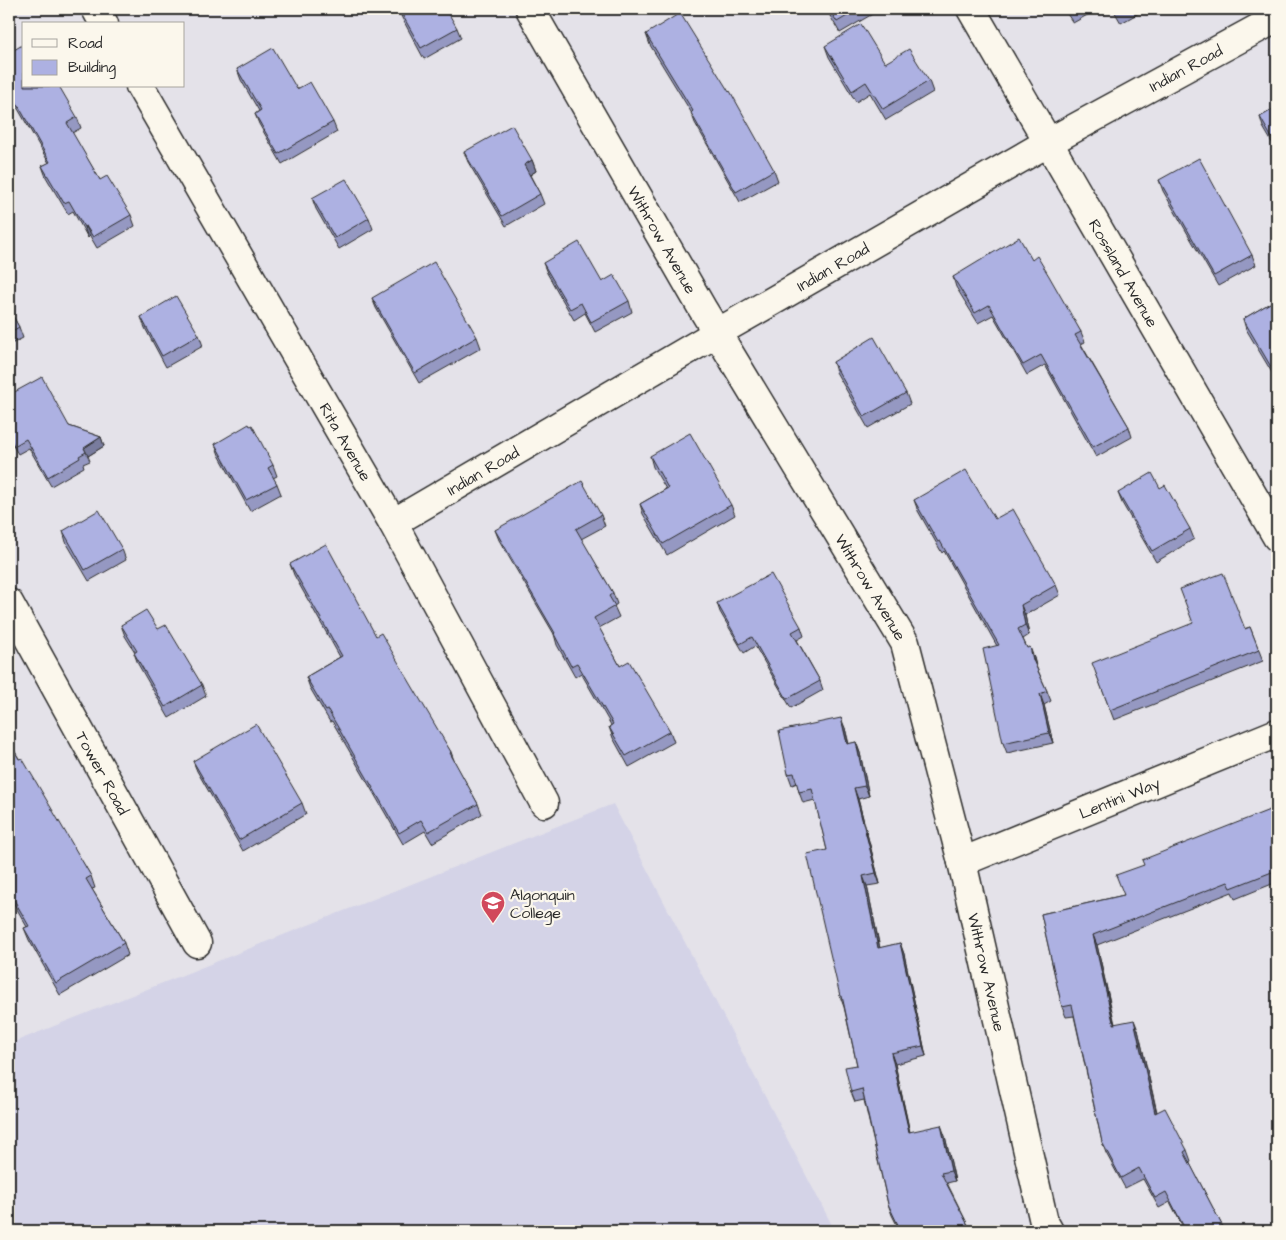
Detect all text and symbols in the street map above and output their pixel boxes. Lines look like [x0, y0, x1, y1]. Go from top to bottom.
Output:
legend [22, 22, 185, 88]
text: Road [68, 33, 103, 54]
street label: Indian Road [1145, 40, 1227, 97]
text: Building [68, 57, 116, 79]
street label: Withrow Avenue [622, 182, 702, 298]
street label: Rossland Avenue [1083, 215, 1163, 332]
street label: Indian Road [793, 238, 873, 297]
street label: Rita Avenue [314, 399, 377, 486]
street label: Indian Road [443, 441, 523, 501]
street label: Withrow Avenue [829, 530, 911, 645]
street label: Tower Road [70, 727, 134, 819]
street label: Lentini Way [1076, 772, 1164, 825]
place label: Algonquin College [510, 884, 575, 925]
school or university icon: Algonquin College [480, 890, 506, 924]
street label: Withrow Avenue [962, 911, 1010, 1034]

